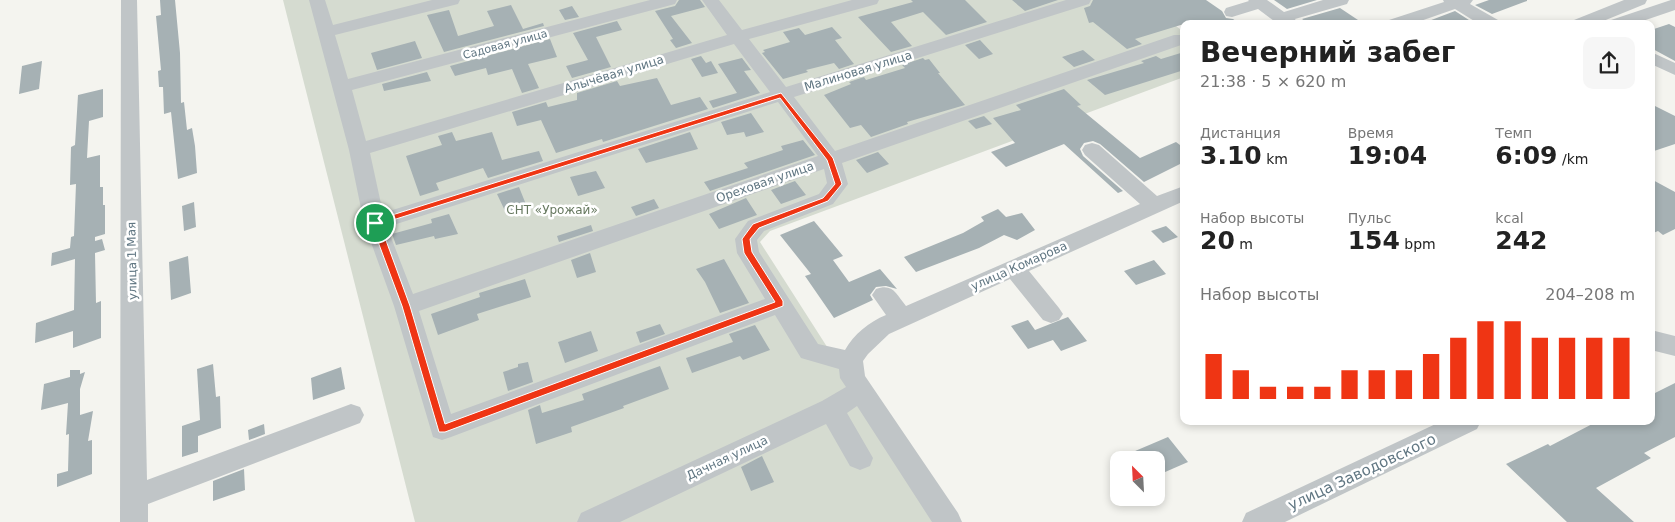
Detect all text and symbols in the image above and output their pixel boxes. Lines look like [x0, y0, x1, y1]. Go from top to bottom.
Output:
street label: Садовая улица [461, 27, 549, 62]
text: Вечерний забег [1200, 36, 1455, 69]
button: share [1583, 37, 1635, 89]
street label: Малиновая улица [802, 48, 914, 94]
street label: Алычёвая улица [563, 52, 665, 96]
text: 21:38 · 5 × 620 m [1200, 72, 1346, 91]
text: Дистанция [1200, 125, 1281, 141]
text: Время [1348, 125, 1394, 141]
text: Темп [1495, 125, 1532, 141]
text: 3.10 [1200, 141, 1262, 170]
text: 19:04 [1348, 141, 1427, 170]
text: 6:09 [1495, 141, 1558, 170]
text: km [1262, 151, 1288, 167]
text: /km [1558, 151, 1588, 167]
street label: Ореховая улица [714, 159, 816, 205]
pin [354, 202, 396, 244]
park label: СНТ «Урожай» [506, 203, 598, 217]
icon: arrive [361, 209, 389, 237]
text: Набор высоты [1200, 210, 1304, 226]
text: Пульс [1348, 210, 1391, 226]
text: kcal [1495, 210, 1524, 226]
street label: улица 1 Мая [124, 222, 140, 300]
text: 20 [1200, 226, 1235, 255]
text: 154 [1348, 226, 1400, 255]
text: 242 [1495, 226, 1548, 255]
text: m [1235, 236, 1253, 252]
text: bpm [1400, 236, 1436, 252]
street label: улица Комарова [969, 239, 1069, 293]
text: Набор высоты [1200, 285, 1319, 304]
text: 204–208 m [1545, 285, 1635, 304]
street label: улица Заводовского [1285, 430, 1439, 514]
street label: Дачная улица [684, 433, 770, 483]
north arrow [1110, 451, 1165, 506]
map controls [1110, 451, 1165, 506]

